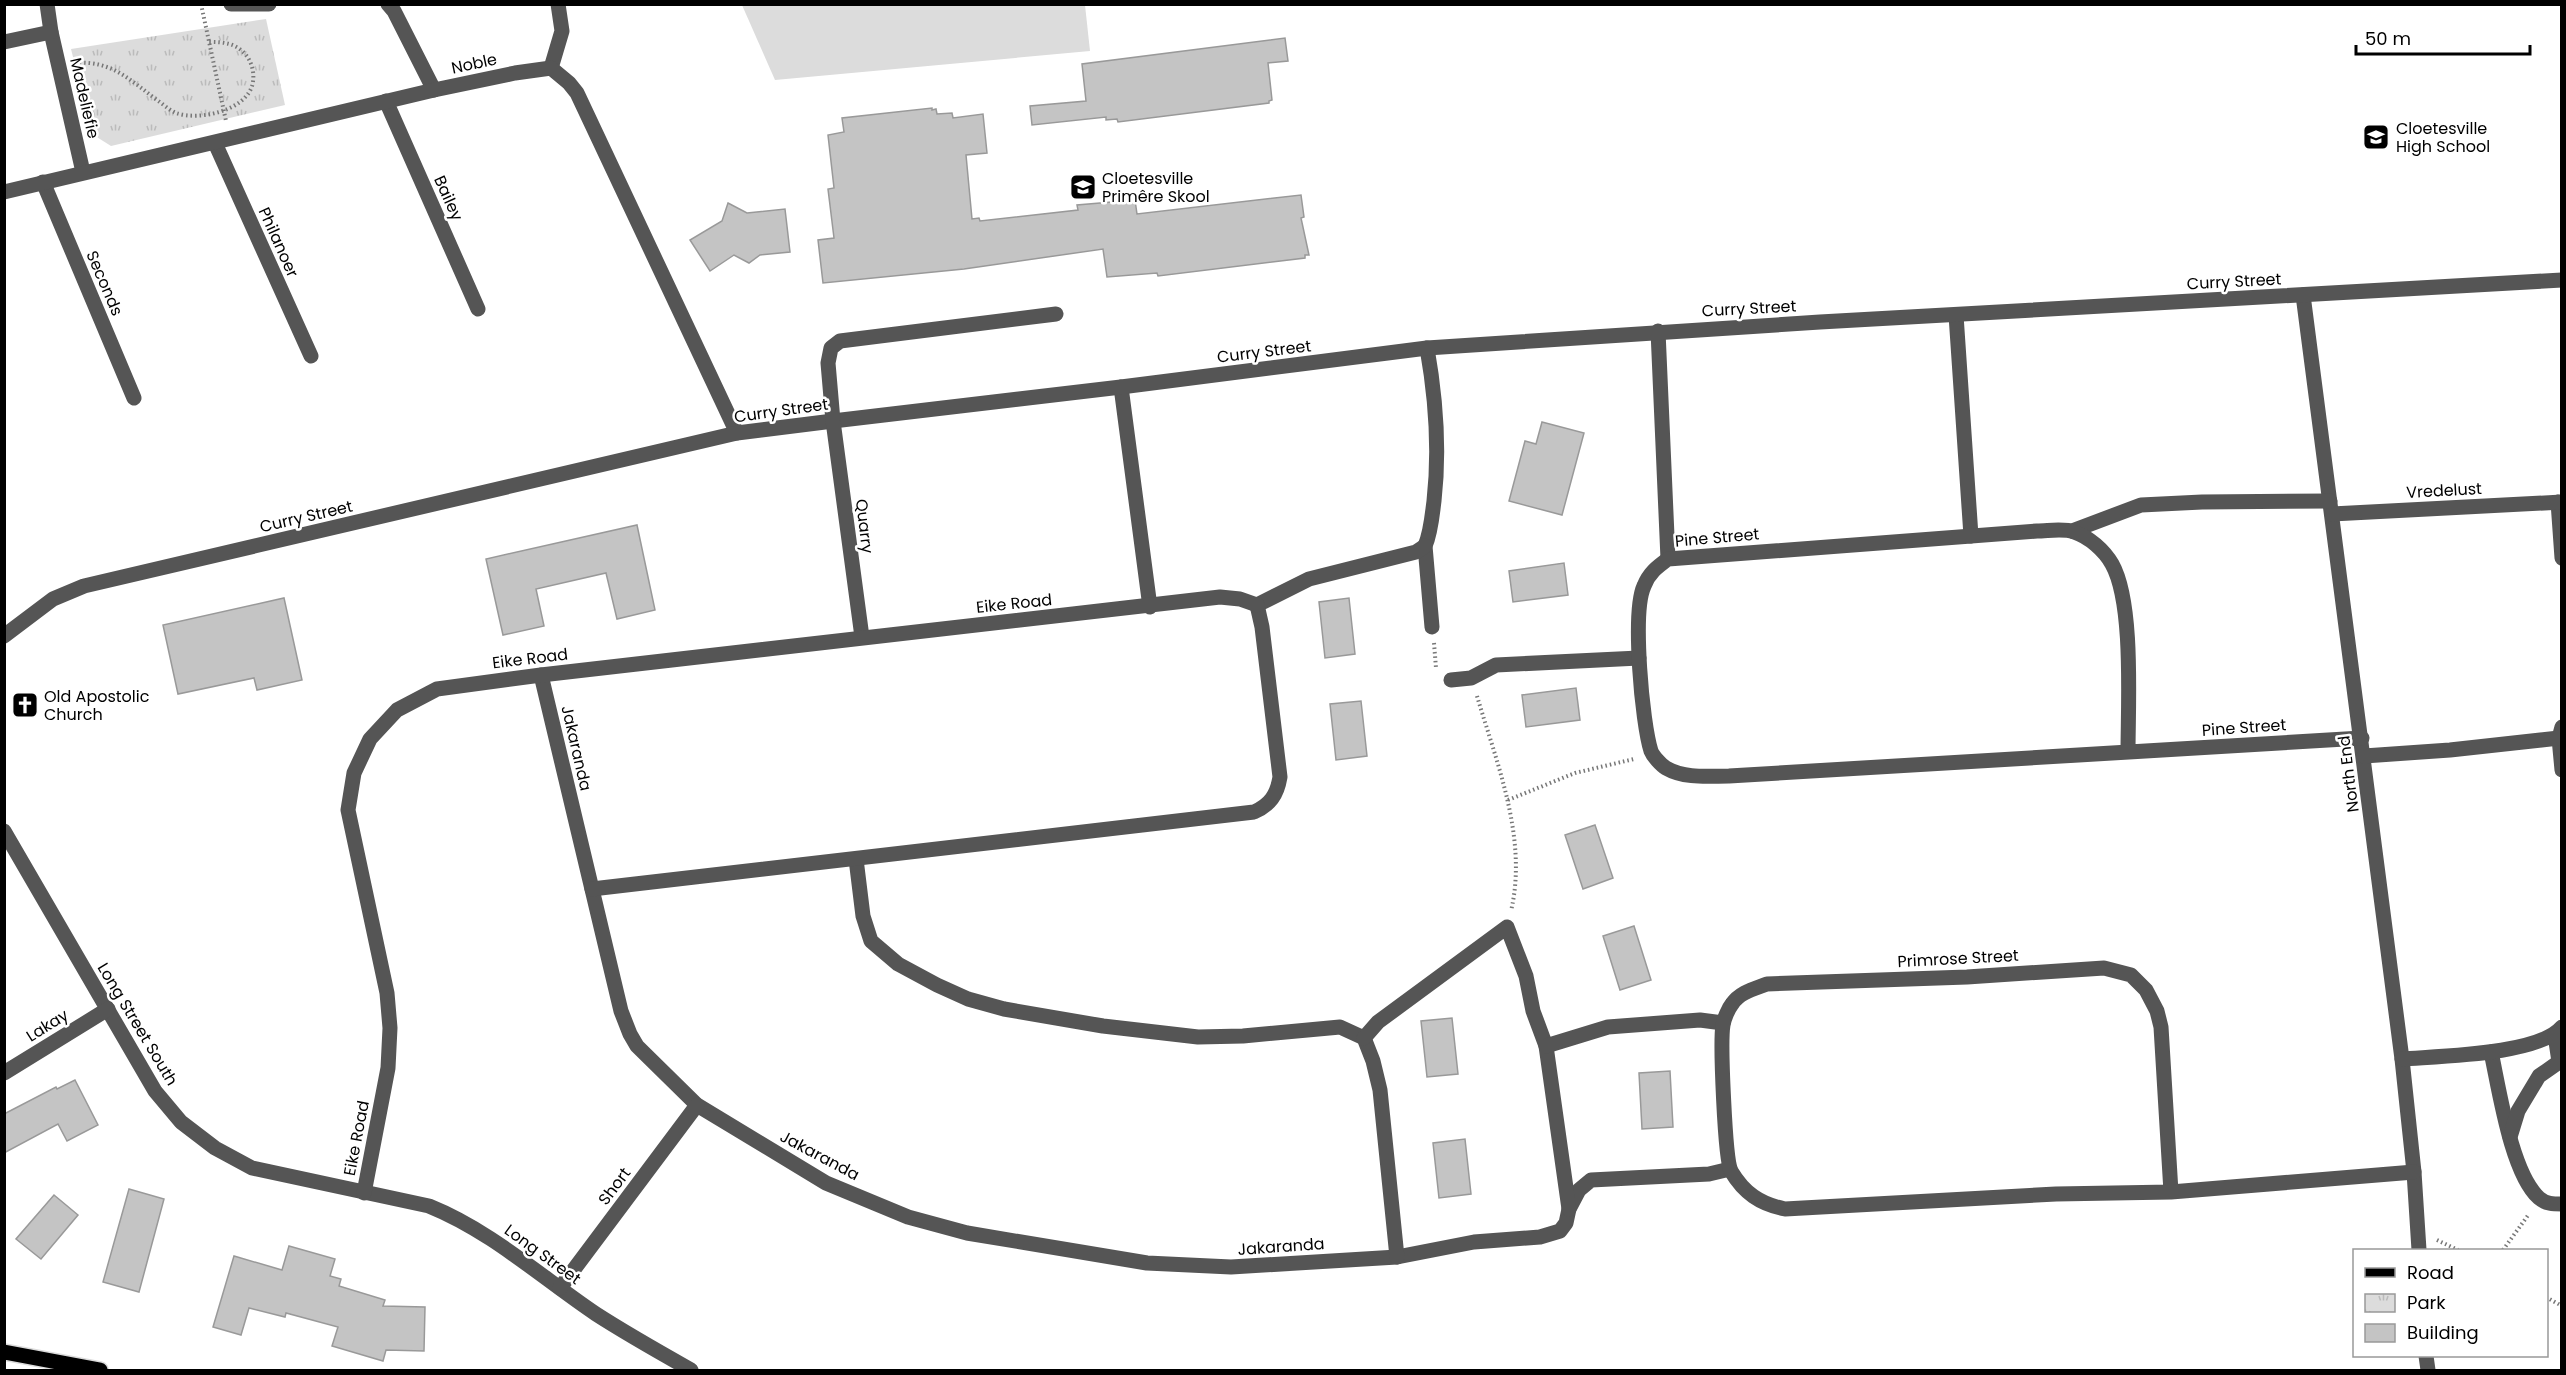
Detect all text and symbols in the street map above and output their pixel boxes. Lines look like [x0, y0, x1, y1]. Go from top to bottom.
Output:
scale bar [2356, 18, 2530, 56]
text: 50 m [2365, 26, 2411, 51]
street label: Noble [449, 47, 499, 80]
street label: Madeliefie [64, 55, 105, 141]
place label: Cloetesville High School [2396, 117, 2490, 158]
school or university icon: Cloetesville High School [2361, 122, 2391, 152]
place label: Cloetesville Primêre Skool [1102, 167, 1210, 208]
street label: Bailey [428, 172, 469, 225]
school or university icon: Cloetesville Primêre Skool [1068, 172, 1098, 202]
street label: Philanoer [253, 203, 304, 281]
street label: Seconds [81, 247, 129, 319]
street label: Curry Street [2186, 268, 2282, 295]
street label: Curry Street [1701, 295, 1797, 322]
street label: Curry Street [1216, 334, 1313, 369]
street label: Curry Street [733, 392, 830, 428]
street label: Vredelust [2406, 477, 2483, 504]
street label: Curry Street [257, 495, 355, 538]
street label: Quarry [850, 498, 879, 555]
street label: Pine Street [1674, 522, 1760, 553]
street label: Eike Road [975, 588, 1053, 619]
street label: Eike Road [491, 642, 569, 675]
place label: Old Apostolic Church [44, 685, 150, 726]
church icon: Old Apostolic Church [10, 690, 40, 720]
street label: Jakaranda [556, 703, 598, 793]
street label: Pine Street [2201, 713, 2287, 742]
street label: North End [2332, 734, 2365, 814]
street label: Primrose Street [1897, 944, 2019, 973]
street label: Long Street South [92, 959, 183, 1090]
street label: Lakay [22, 1004, 73, 1047]
street label: Eike Road [338, 1099, 375, 1178]
street label: Jakaranda [776, 1125, 864, 1186]
street label: Short [593, 1163, 636, 1210]
street label: Long Street [500, 1219, 586, 1290]
street label: Jakaranda [1237, 1232, 1325, 1261]
legend [2353, 1249, 2548, 1357]
text: Road [2407, 1260, 2454, 1285]
text: Park [2407, 1290, 2446, 1315]
text: Building [2407, 1320, 2479, 1345]

